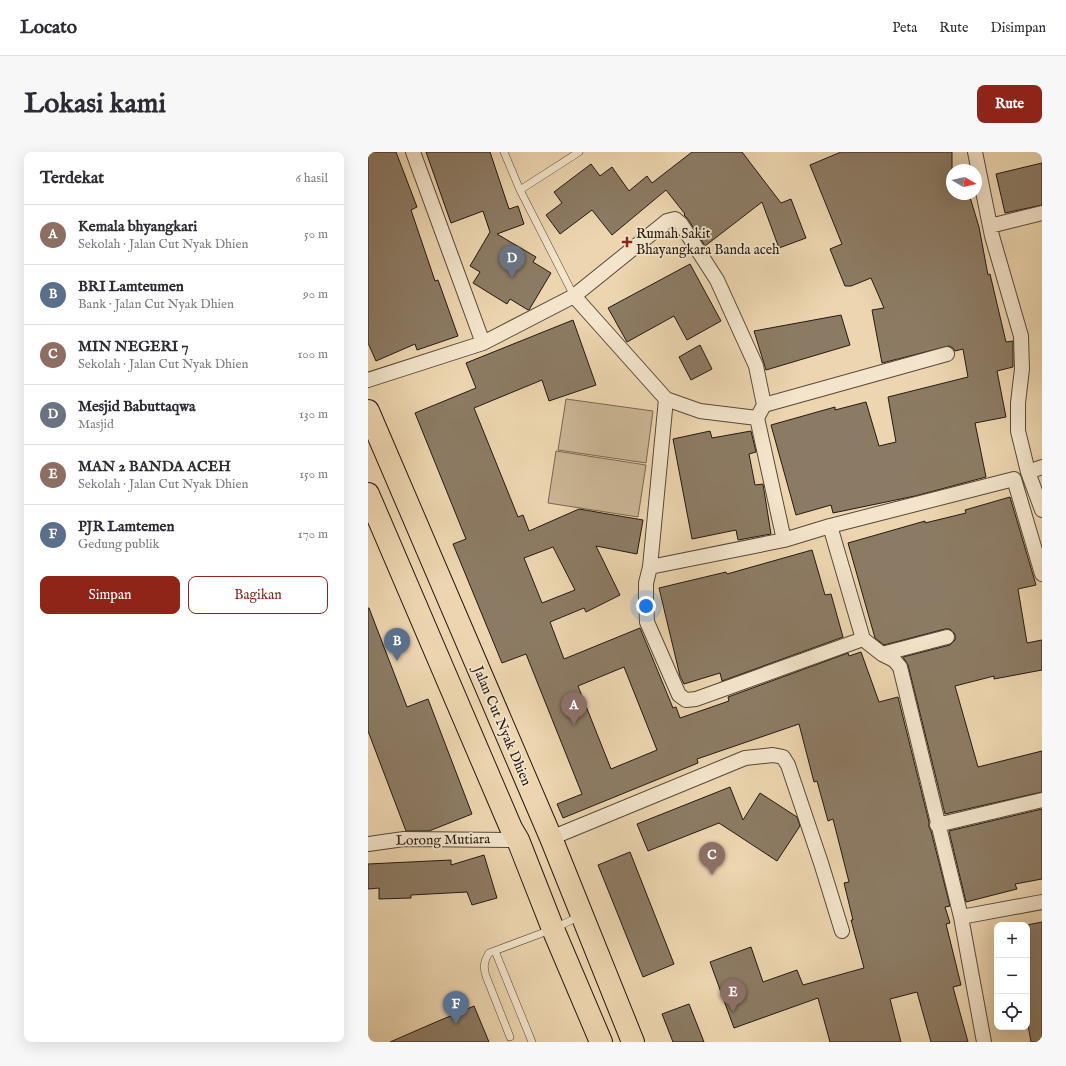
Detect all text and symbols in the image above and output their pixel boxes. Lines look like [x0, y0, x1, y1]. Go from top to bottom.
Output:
text: Locato [20, 16, 77, 40]
text: Peta [892, 19, 917, 37]
text: Rute [939, 19, 968, 37]
text: Disimpan [990, 19, 1046, 37]
button: Rute [977, 85, 1042, 123]
text: Lokasi kami [24, 87, 166, 122]
north arrow [946, 164, 982, 200]
text: Terdekat [40, 168, 104, 189]
text: 6 hasil [296, 170, 328, 187]
text: Kemala bhyangkari [78, 217, 197, 236]
place label: Rumah Sakit Bhayangkara Banda aceh [636, 225, 780, 259]
text: A [49, 226, 57, 243]
text: 50 m [304, 226, 328, 243]
text: Sekolah · Jalan Cut Nyak Dhien [78, 236, 248, 253]
marker: Rumah Sakit Bhayangkara Banda aceh [621, 236, 633, 248]
pin: D [499, 245, 525, 278]
text: BRI Lamteumen [78, 277, 184, 296]
text: B [49, 286, 57, 303]
text: 90 m [303, 286, 328, 303]
text: Bank · Jalan Cut Nyak Dhien [78, 296, 234, 313]
text: MIN NEGERI 7 [78, 337, 189, 356]
text: C [48, 346, 58, 363]
text: 100 m [298, 346, 328, 363]
text: Sekolah · Jalan Cut Nyak Dhien [78, 356, 248, 373]
text: Mesjid Babuttaqwa [78, 397, 196, 416]
text: D [48, 406, 58, 423]
text: 130 m [299, 406, 328, 423]
text: Masjid [78, 416, 114, 433]
text: MAN 2 BANDA ACEH [78, 457, 231, 476]
text: E [48, 466, 58, 483]
text: 150 m [299, 466, 328, 483]
text: Sekolah · Jalan Cut Nyak Dhien [78, 476, 248, 493]
text: PJR Lamtemen [78, 517, 174, 536]
text: F [49, 526, 57, 543]
text: 170 m [298, 526, 328, 543]
text: Gedung publik [78, 536, 159, 553]
button: Simpan [40, 576, 180, 614]
button: Bagikan [188, 576, 328, 614]
your location [636, 596, 656, 616]
pin: B [384, 628, 410, 661]
street label: Jalan Cut Nyak Dhien [468, 662, 536, 789]
pin: A [561, 692, 587, 725]
street label: Lorong Mutiara [396, 830, 491, 850]
pin: C [699, 842, 725, 875]
map controls [994, 922, 1030, 1030]
button: + [994, 922, 1030, 958]
button: − [994, 958, 1030, 994]
pin: E [720, 979, 746, 1012]
pin: F [443, 991, 469, 1024]
button: locate [994, 994, 1030, 1030]

